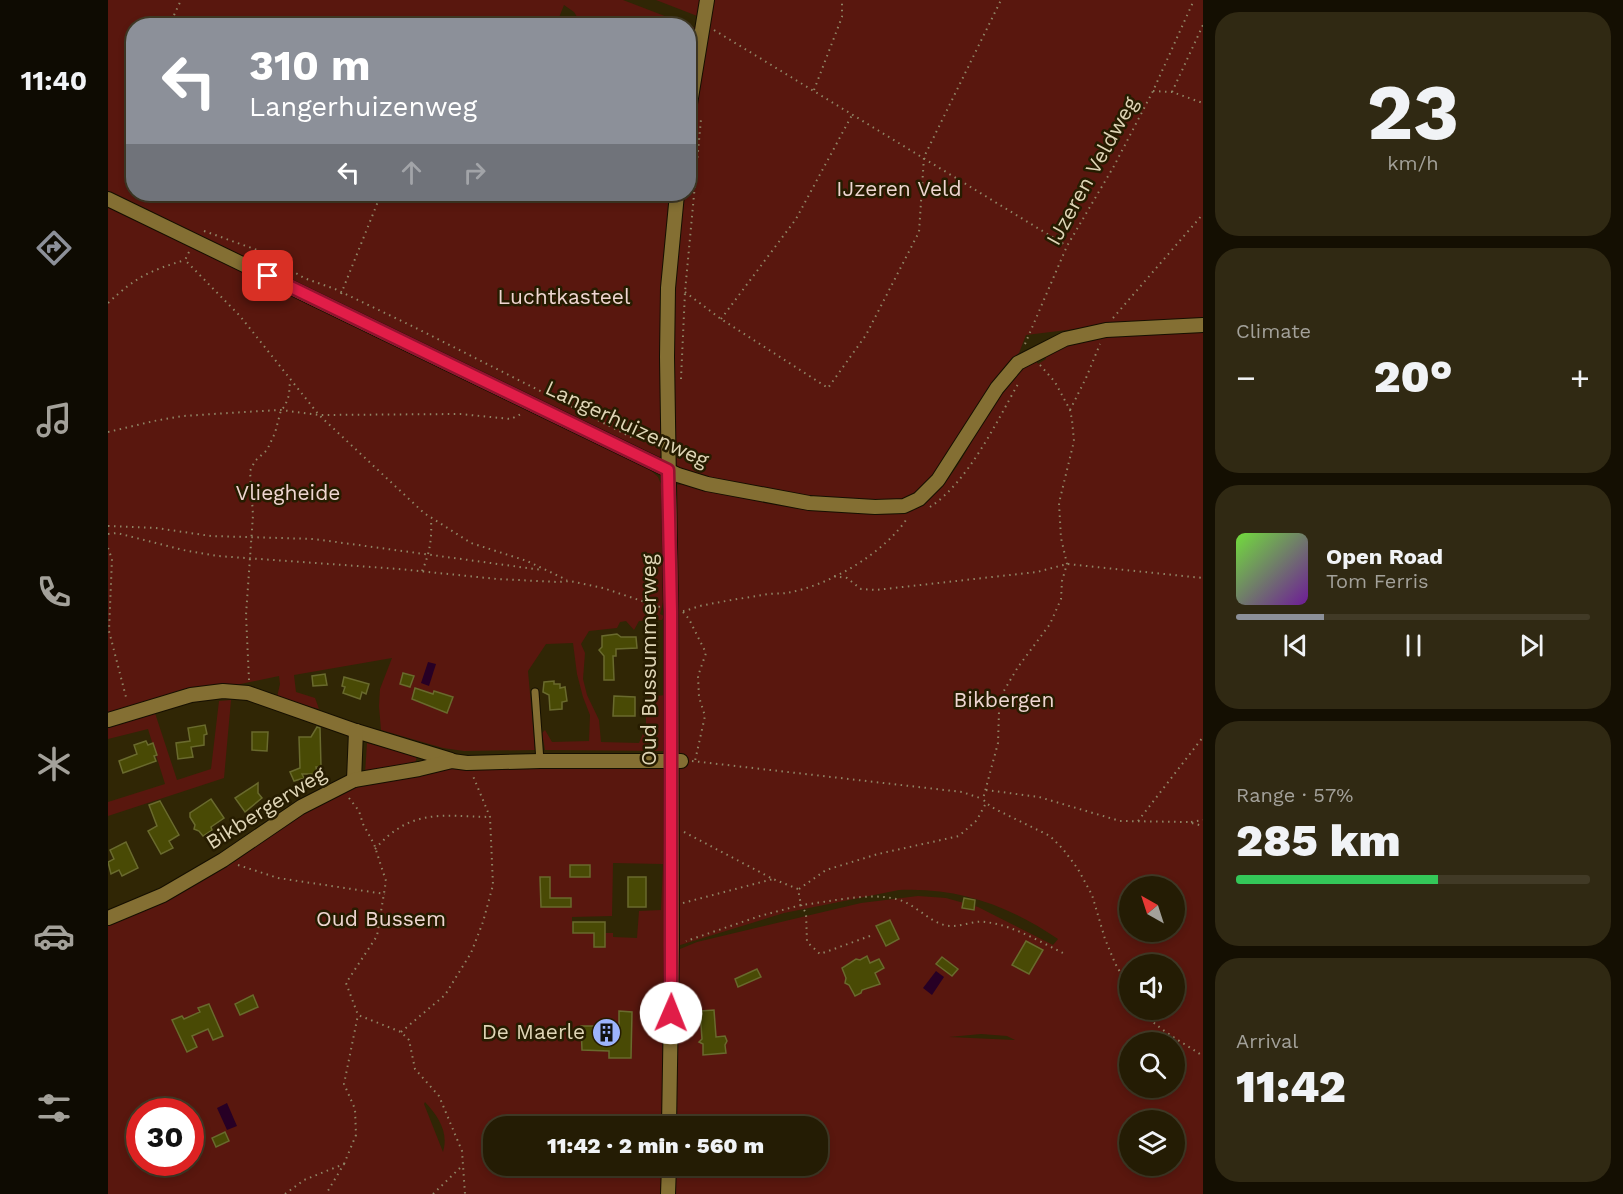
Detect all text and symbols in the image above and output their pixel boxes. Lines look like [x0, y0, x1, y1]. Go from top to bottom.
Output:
text: 310 m [249, 41, 371, 90]
icon: left [150, 42, 228, 120]
text: 11:40 [21, 65, 87, 97]
text: 23 [1367, 66, 1459, 158]
text: Langerhuizenweg [249, 91, 477, 123]
street label: IJzeren Veldweg [1040, 91, 1143, 249]
text: km/h [1387, 151, 1439, 175]
icon: left [332, 156, 365, 189]
icon: ahead [395, 156, 428, 189]
icon: right [458, 156, 491, 189]
park label: IJzeren Veld [836, 176, 962, 201]
icon: directions [33, 227, 75, 269]
pin [242, 250, 293, 301]
icon: arrive [251, 259, 284, 292]
park label: Luchtkasteel [498, 284, 631, 309]
text: Climate [1236, 319, 1311, 343]
text: 20° [1373, 350, 1453, 403]
text: − [1236, 358, 1256, 397]
text: + [1570, 358, 1590, 397]
street label: Langerhuizenweg [542, 375, 714, 473]
icon: music [33, 399, 75, 441]
park label: Vliegheide [236, 480, 340, 505]
text: Open Road [1326, 544, 1443, 569]
street label: Oud Bussummerweg [636, 553, 661, 766]
text: Tom Ferris [1326, 569, 1429, 593]
icon: phone [33, 571, 75, 613]
icon: previous [1279, 629, 1312, 662]
icon: pause [1397, 629, 1430, 662]
icon: next [1515, 629, 1548, 662]
park label: Bikbergen [954, 687, 1054, 712]
icon: climate [33, 743, 75, 785]
street label: Bikbergerweg [201, 760, 331, 854]
text: Range · 57% [1236, 783, 1353, 807]
text: 285 km [1236, 814, 1401, 867]
north arrow [1119, 876, 1185, 942]
map controls [1119, 876, 1185, 1176]
park label: Oud Bussem [316, 906, 446, 931]
icon: car [33, 915, 75, 957]
button: sound [1119, 954, 1185, 1020]
position arrow [639, 981, 703, 1045]
building icon: De Maerle [590, 1016, 622, 1048]
place label: De Maerle [482, 1019, 585, 1044]
text: Arrival [1236, 1029, 1298, 1053]
button: search [1119, 1032, 1185, 1098]
text: 11:42 [1236, 1060, 1346, 1113]
icon: filters [33, 1087, 75, 1129]
speed limit sign: 30 [126, 1098, 204, 1176]
button: layers [1119, 1110, 1185, 1176]
text: 11:42 · 2 min · 560 m [547, 1133, 764, 1158]

